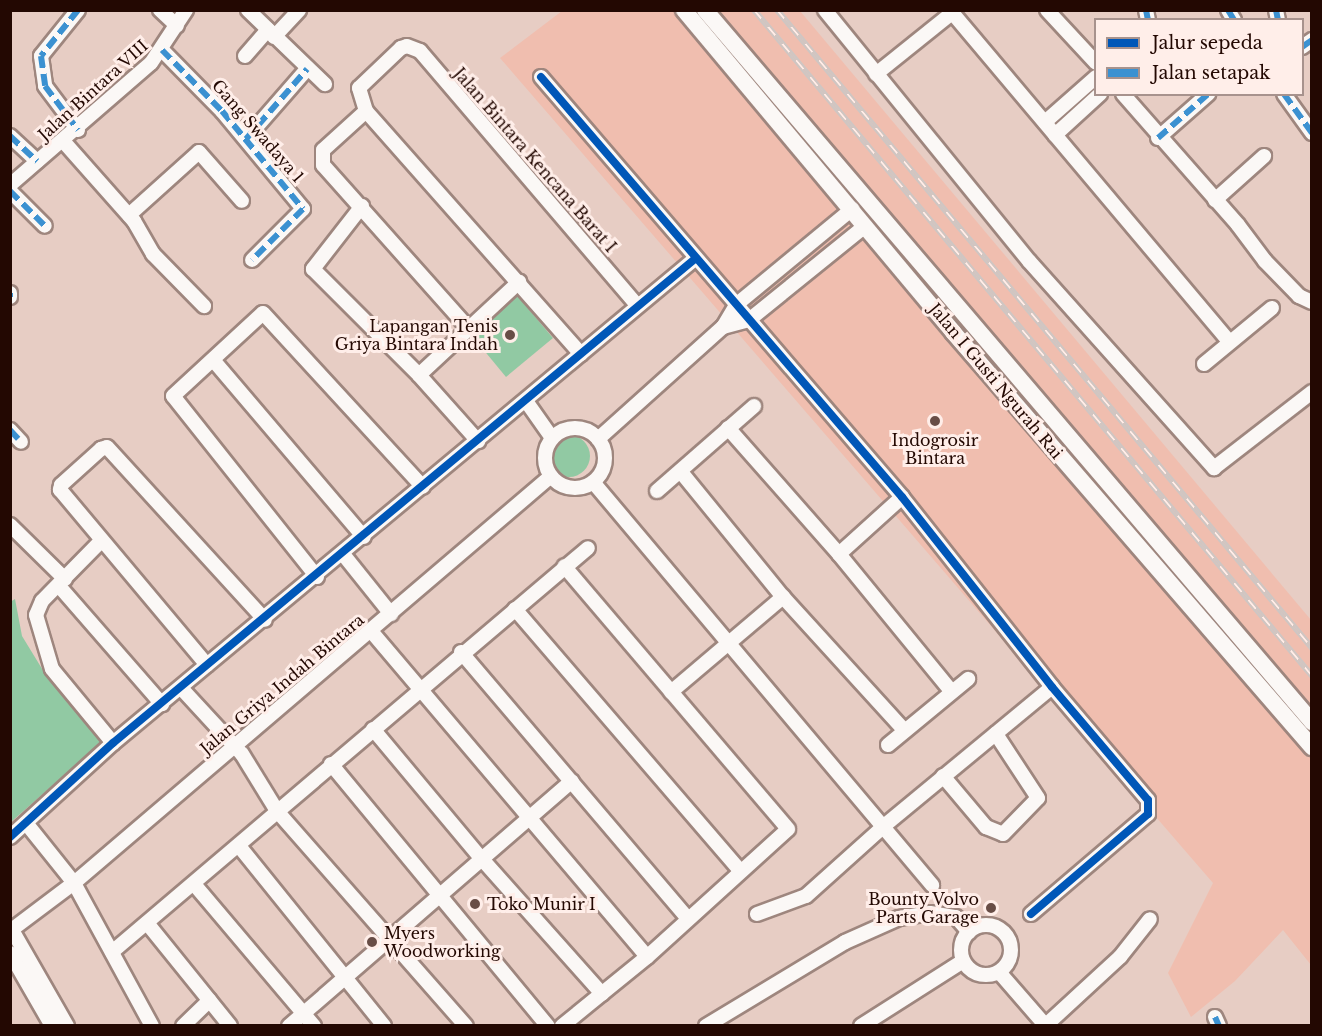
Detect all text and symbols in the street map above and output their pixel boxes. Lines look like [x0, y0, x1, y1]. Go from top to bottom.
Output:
legend [1094, 18, 1304, 96]
text: Jalur sepeda [1152, 32, 1263, 54]
street label: Jalan Bintara VIII [34, 36, 152, 144]
text: Jalan setapak [1152, 62, 1270, 84]
street label: Jalan Bintara Kencana Barat I [450, 64, 620, 256]
street label: Gang Swadaya 1 [208, 76, 308, 186]
street label: Jalan I Gusti Ngurah Rai [925, 299, 1067, 463]
place label: Lapangan Tenis Griya Bintara Indah [334, 316, 498, 354]
marker: Lapangan Tenis Griya Bintara Indah [503, 328, 517, 342]
marker: Indogrosir Bintara [928, 414, 942, 428]
place label: Indogrosir Bintara [892, 430, 978, 468]
street label: Jalan Griya Indah Bintara [196, 610, 368, 758]
place label: Bounty Volvo Parts Garage [867, 889, 979, 927]
place label: Toko Munir I [487, 894, 596, 914]
marker: Toko Munir I [468, 897, 482, 911]
marker: Bounty Volvo Parts Garage [984, 901, 998, 915]
place label: Myers Woodworking [384, 923, 501, 961]
marker: Myers Woodworking [365, 935, 379, 949]

